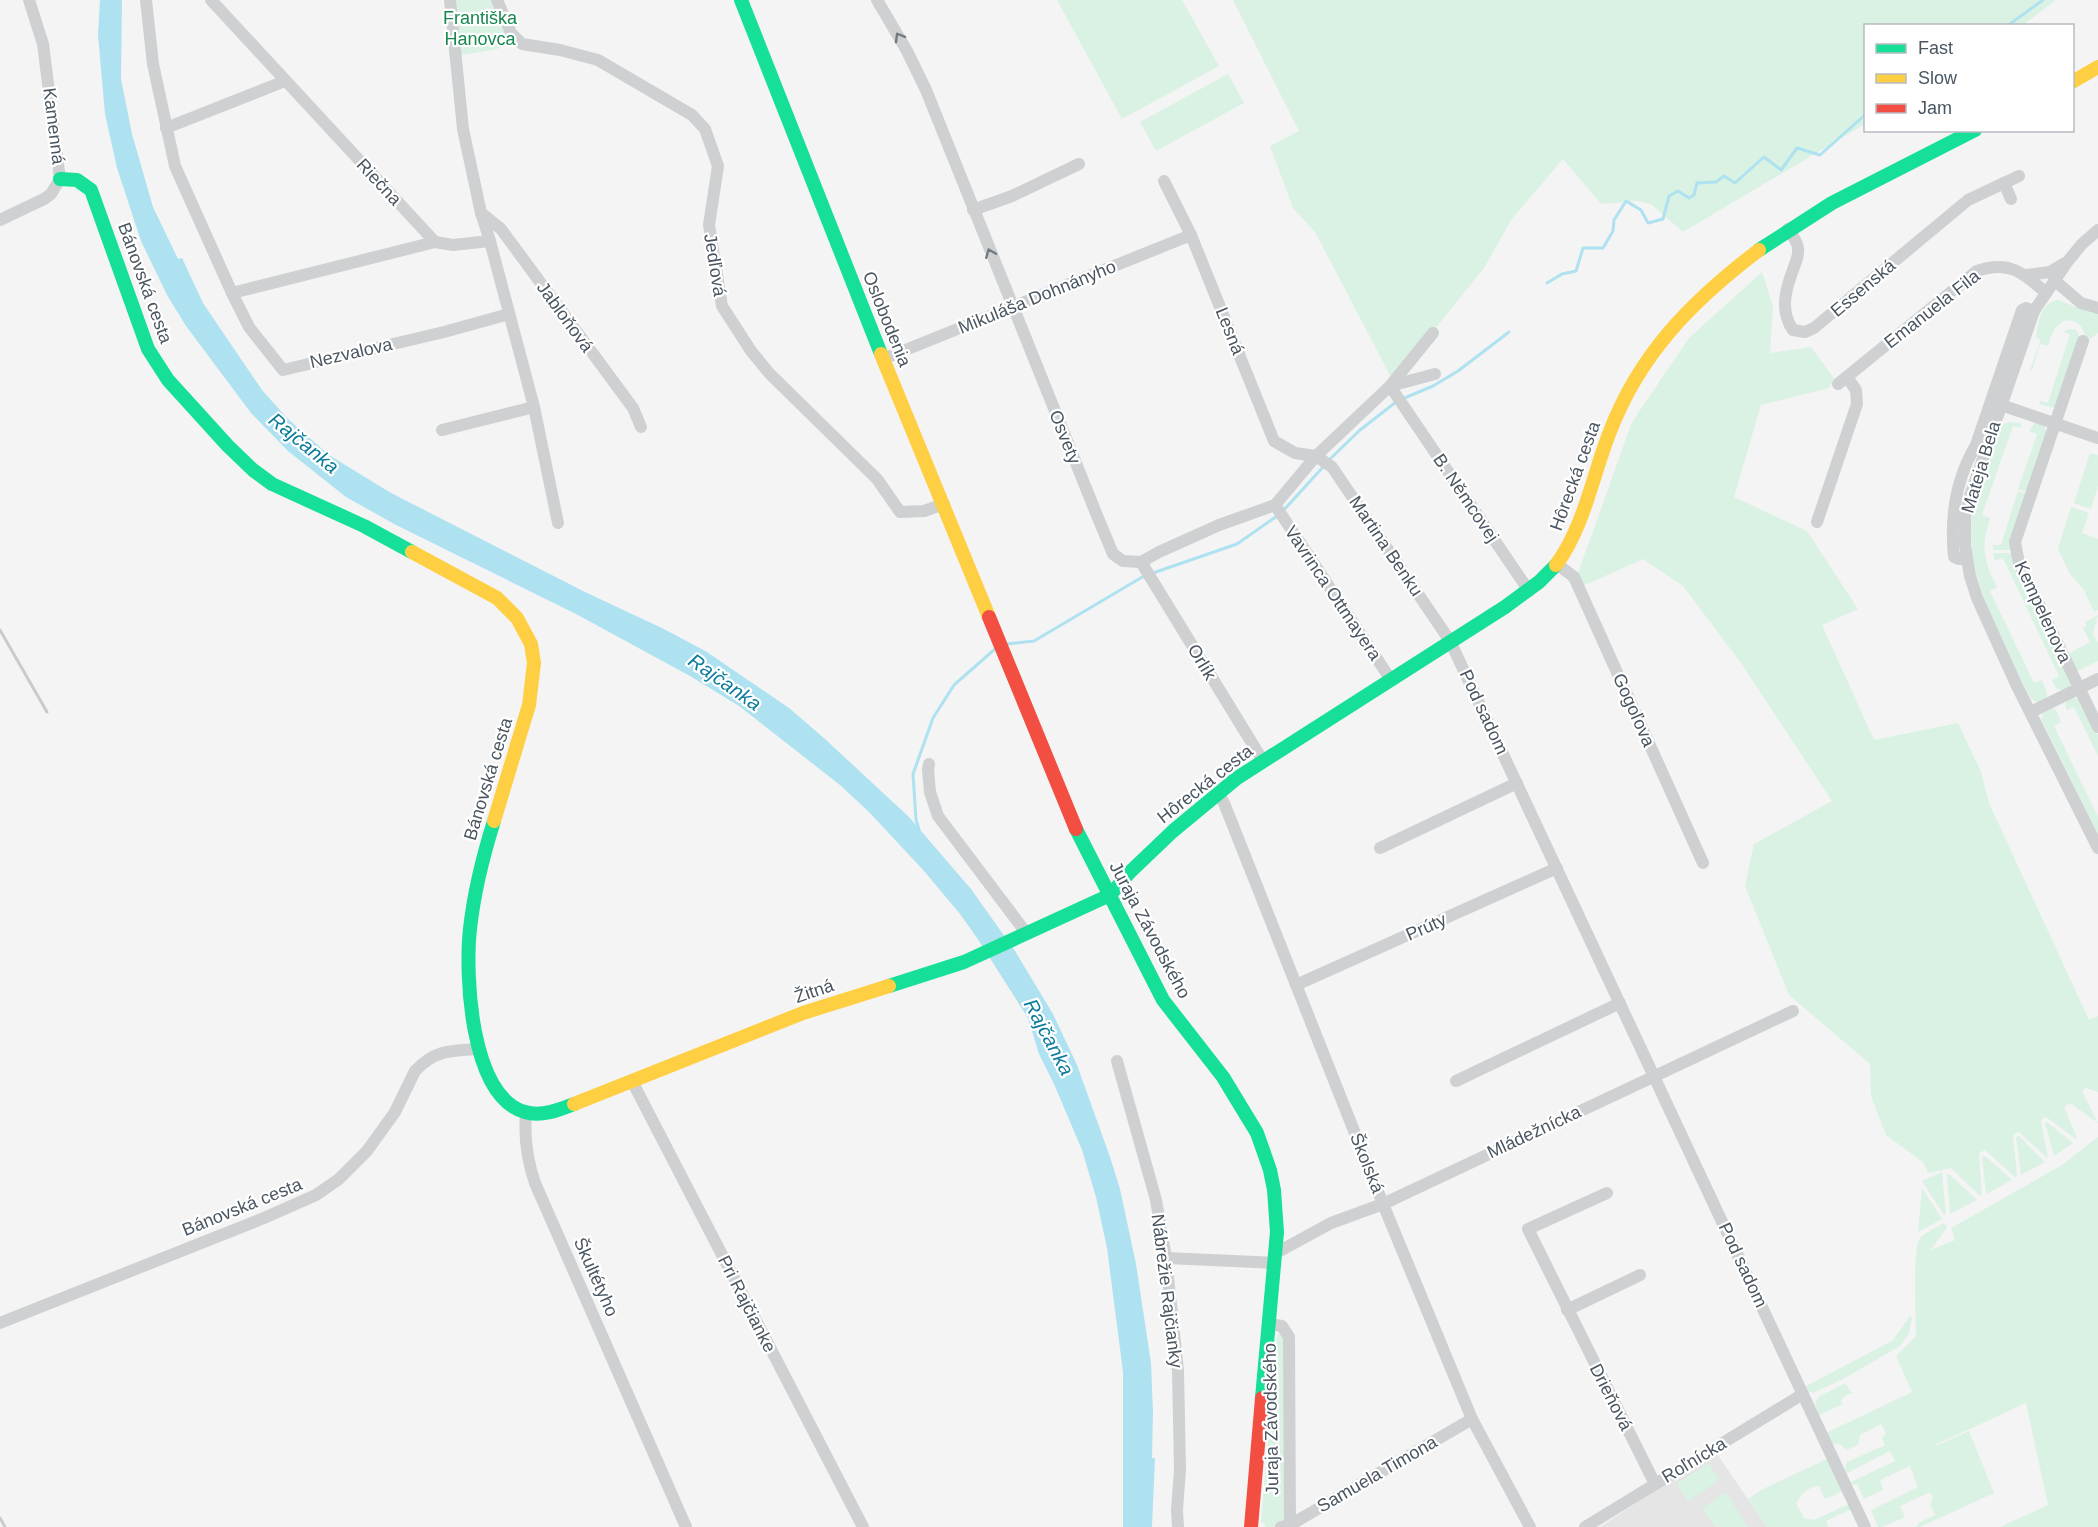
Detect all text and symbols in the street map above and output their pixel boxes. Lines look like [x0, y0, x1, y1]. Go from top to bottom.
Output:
park label: Františka Hanovca [443, 8, 518, 49]
legend [1864, 24, 2074, 132]
one-way arrow [895, 33, 906, 43]
text: Fast [1918, 38, 1953, 58]
text: Slow [1918, 68, 1958, 88]
street label: Kamenná [39, 87, 69, 166]
text: Jam [1918, 98, 1952, 118]
street label: Riečna [353, 155, 406, 210]
street label: Bánovská cesta [114, 220, 176, 347]
street label: Jedľová [700, 232, 730, 299]
one-way arrow [985, 248, 997, 259]
street label: Essenská [1827, 255, 1900, 321]
street label: Mikuláša Dohnányho [955, 256, 1119, 338]
street label: Emanuela Fila [1881, 265, 1984, 352]
street label: Oslobodenia [859, 268, 916, 371]
street label: Jabloňová [533, 278, 598, 357]
street label: Lesná [1212, 305, 1249, 358]
street label: Nezvalova [308, 334, 395, 372]
street label: Osvety [1045, 407, 1085, 467]
water label: Rajčanka [265, 408, 343, 478]
street label: Hôrecká cesta [1546, 418, 1604, 533]
street label: Mateja Bela [1958, 418, 2005, 515]
street label: B. Němcovej [1429, 450, 1503, 546]
street label: Martina Benku [1345, 492, 1427, 600]
street label: Vavrinca Ottmayera [1281, 522, 1386, 665]
street label: Kempelenova [2011, 558, 2076, 667]
street label: Orlík [1184, 641, 1221, 684]
water label: Rajčanka [685, 649, 765, 715]
street label: Pod sadom [1456, 667, 1512, 757]
street label: Gogoľova [1609, 670, 1659, 751]
street label: Bánovská cesta [460, 714, 516, 843]
street label: Hôrecká cesta [1154, 740, 1257, 827]
street label: Juraja Závodského [1105, 858, 1195, 1002]
street label: Prúty [1403, 909, 1449, 945]
street label: Žitná [792, 975, 837, 1007]
water label: Rajčanka [1020, 995, 1078, 1079]
street label: Mládežnícka [1484, 1101, 1585, 1162]
street label: Školská [1346, 1130, 1389, 1197]
street label: Bánovská cesta [179, 1174, 306, 1240]
street label: Nábrežie Rajčianky [1148, 1213, 1186, 1369]
street label: Pod sadom [1715, 1220, 1771, 1310]
street label: Škultétyho [570, 1234, 623, 1319]
street label: Pri Rajčianke [714, 1252, 780, 1356]
street label: Juraja Závodského [1260, 1343, 1282, 1495]
street label: Drieňová [1586, 1360, 1637, 1435]
street label: Samuela Timona [1314, 1431, 1441, 1516]
street label: Roľnícka [1658, 1433, 1731, 1487]

